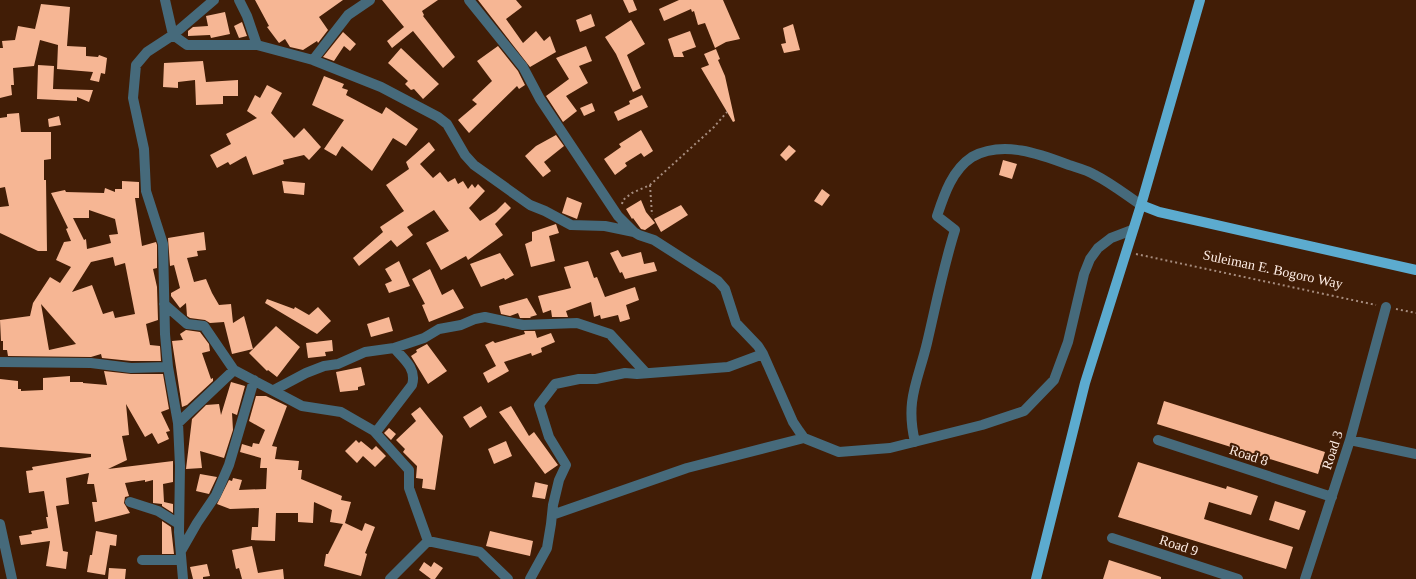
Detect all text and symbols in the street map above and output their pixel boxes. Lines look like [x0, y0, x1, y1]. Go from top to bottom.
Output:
street label: Suleiman E. Bogoro Way [1202, 247, 1344, 292]
street label: Road 3 [1319, 429, 1346, 472]
street label: Road 8 [1227, 442, 1270, 469]
street label: Road 9 [1157, 532, 1200, 559]

